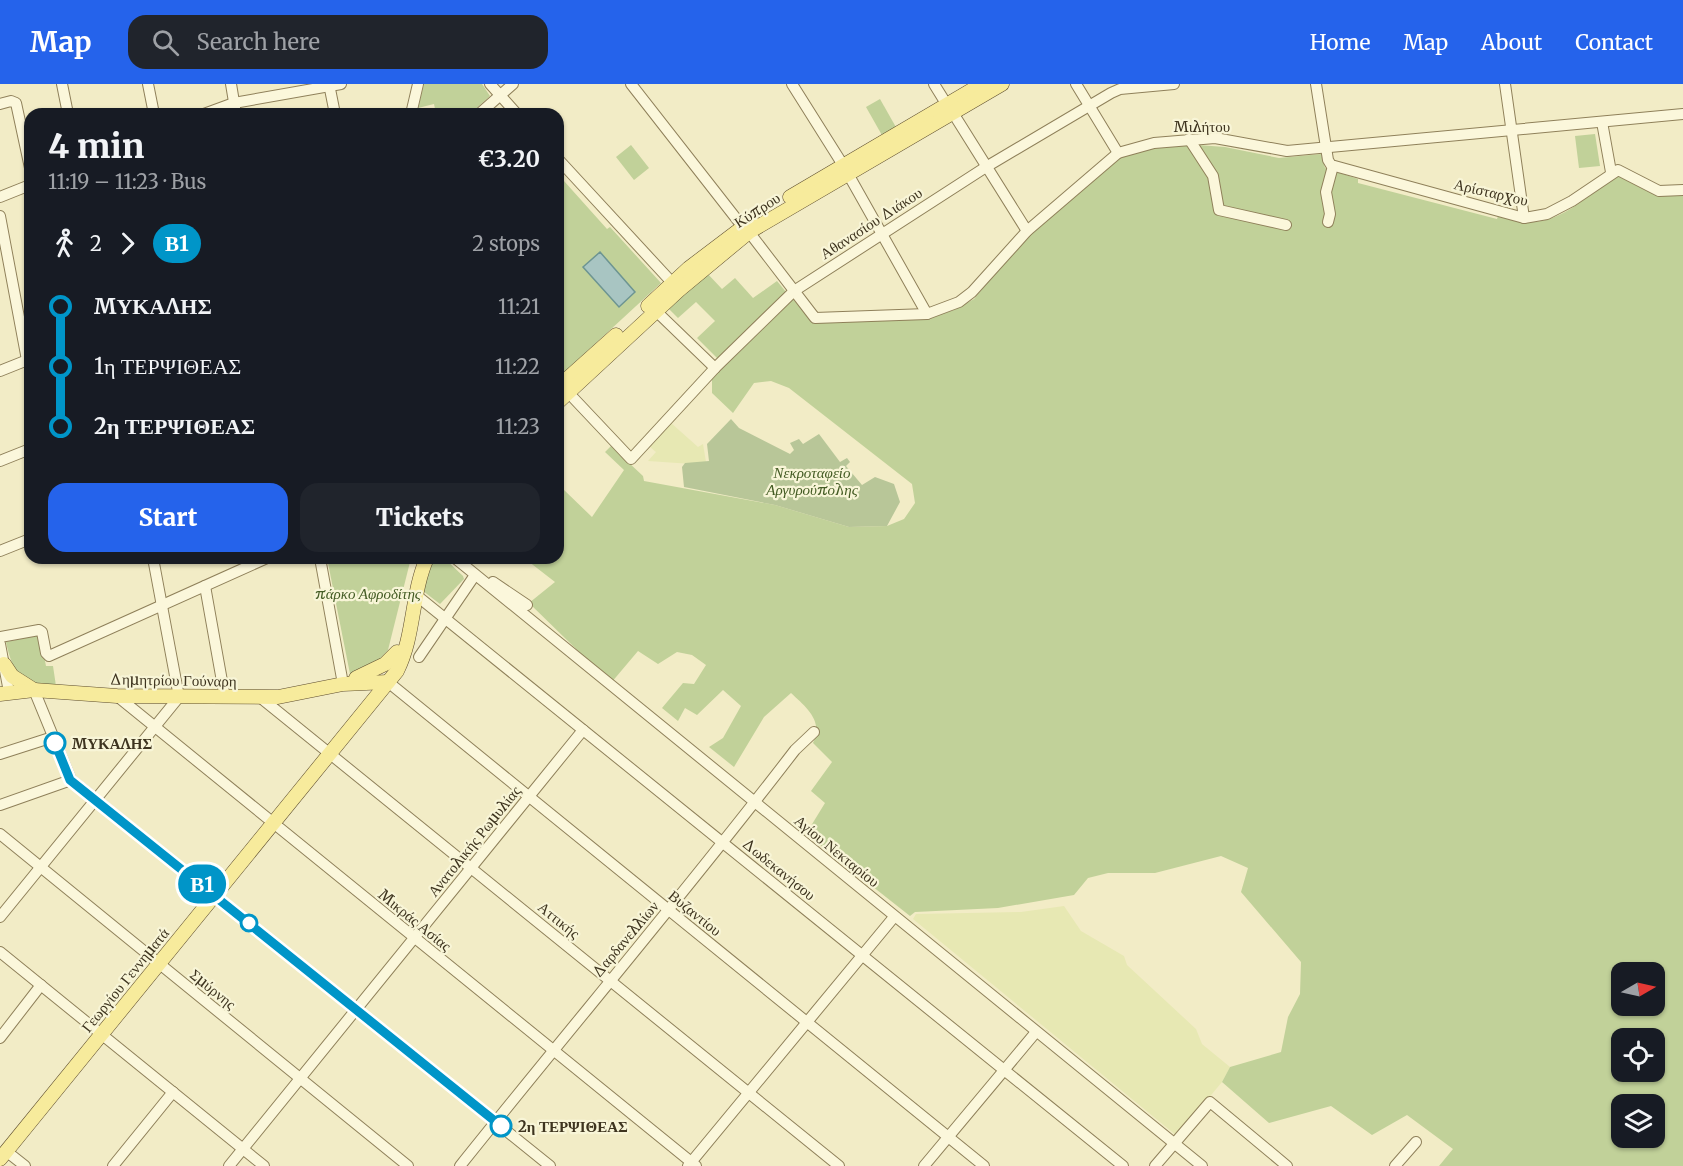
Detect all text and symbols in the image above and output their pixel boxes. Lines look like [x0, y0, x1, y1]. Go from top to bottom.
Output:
search box [128, 15, 548, 69]
text: Map [30, 24, 92, 60]
icon: search [149, 26, 182, 59]
text: Search here [197, 28, 320, 56]
text: Home [1310, 29, 1370, 56]
text: Map [1403, 29, 1448, 56]
text: About [1481, 29, 1542, 56]
text: Contact [1575, 29, 1653, 56]
street label: Μιλήτου [1174, 117, 1230, 136]
text: 4 min [48, 126, 144, 167]
text: €3.20 [478, 145, 540, 173]
text: 11:19 – 11:23 · Bus [48, 169, 206, 194]
street label: Αρίσταρχου [1452, 174, 1530, 210]
street label: Αθανασίου Διάκου [816, 183, 926, 263]
street label: Κύπρου [730, 188, 784, 232]
icon: walk [48, 227, 81, 260]
icon: forward [111, 227, 144, 260]
text: Β1 [165, 230, 189, 257]
text: 2 [90, 231, 102, 256]
text: 2 stops [472, 231, 540, 256]
text: ΜΥΚΑΛΗΣ [94, 292, 212, 320]
text: 11:21 [498, 294, 540, 319]
text: 1η ΤΕΡΨΙΘΕΑΣ [94, 352, 241, 380]
text: 11:22 [495, 354, 540, 379]
text: 2η ΤΕΡΨΙΘΕΑΣ [94, 412, 255, 440]
text: 11:23 [496, 414, 540, 439]
park label: Νεκροταφείο Αργυρούπολης [765, 463, 859, 499]
button: Start [48, 483, 288, 552]
button: Tickets [300, 483, 540, 552]
park label: πάρκο Αφροδίτης [315, 584, 422, 603]
street label: Δημητρίου Γούναρη [109, 669, 237, 691]
marker: ΜΥΚΑΛΗΣ [44, 732, 66, 754]
place label: ΜΥΚΑΛΗΣ [72, 734, 153, 753]
street label: Ανατολικής Ρωμυλίας [423, 782, 525, 900]
street label: Αγίου Νεκταρίου [791, 811, 883, 891]
street label: Δωδεκανήσου [738, 834, 820, 904]
line badge: Β1 [175, 864, 229, 904]
text: Β1 [190, 871, 214, 898]
street label: Μικράς Ασίας [375, 885, 455, 955]
street label: Βυζαντίου [665, 886, 725, 940]
street label: Αττικής [534, 897, 584, 943]
street label: Δαρδανελλίων [587, 897, 663, 981]
unlabelled marker [240, 914, 258, 932]
street label: Γεωργίου Γεννηματά [77, 924, 173, 1036]
north arrow [1611, 962, 1665, 1016]
map controls [1611, 962, 1665, 1148]
street label: Σμύρνης [186, 965, 240, 1013]
button: locate [1611, 1028, 1665, 1082]
button: layers [1611, 1094, 1665, 1148]
marker: 2η ΤΕΡΨΙΘΕΑΣ [490, 1115, 512, 1137]
place label: 2η ΤΕΡΨΙΘΕΑΣ [518, 1117, 628, 1136]

